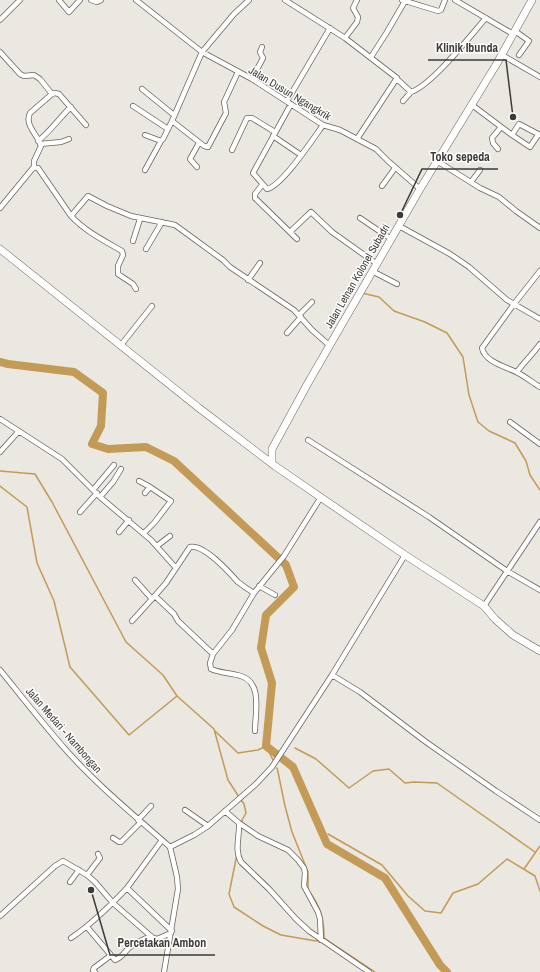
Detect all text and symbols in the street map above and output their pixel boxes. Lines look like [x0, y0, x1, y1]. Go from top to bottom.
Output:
callout: Klinik Ibunda [428, 36, 506, 60]
text: Klinik Ibunda [436, 40, 498, 56]
street label: Jalan Dusun Ngangkrik [246, 63, 334, 123]
callout: Toko sepeda [422, 145, 498, 169]
text: Toko sepeda [430, 149, 490, 165]
street label: Jalan Letnan Kolonel Subadri [321, 221, 393, 331]
street label: Jalan Medari - Nambongan [23, 684, 105, 776]
callout: Percetakan Ambon [110, 931, 215, 955]
text: Percetakan Ambon [118, 935, 206, 951]

